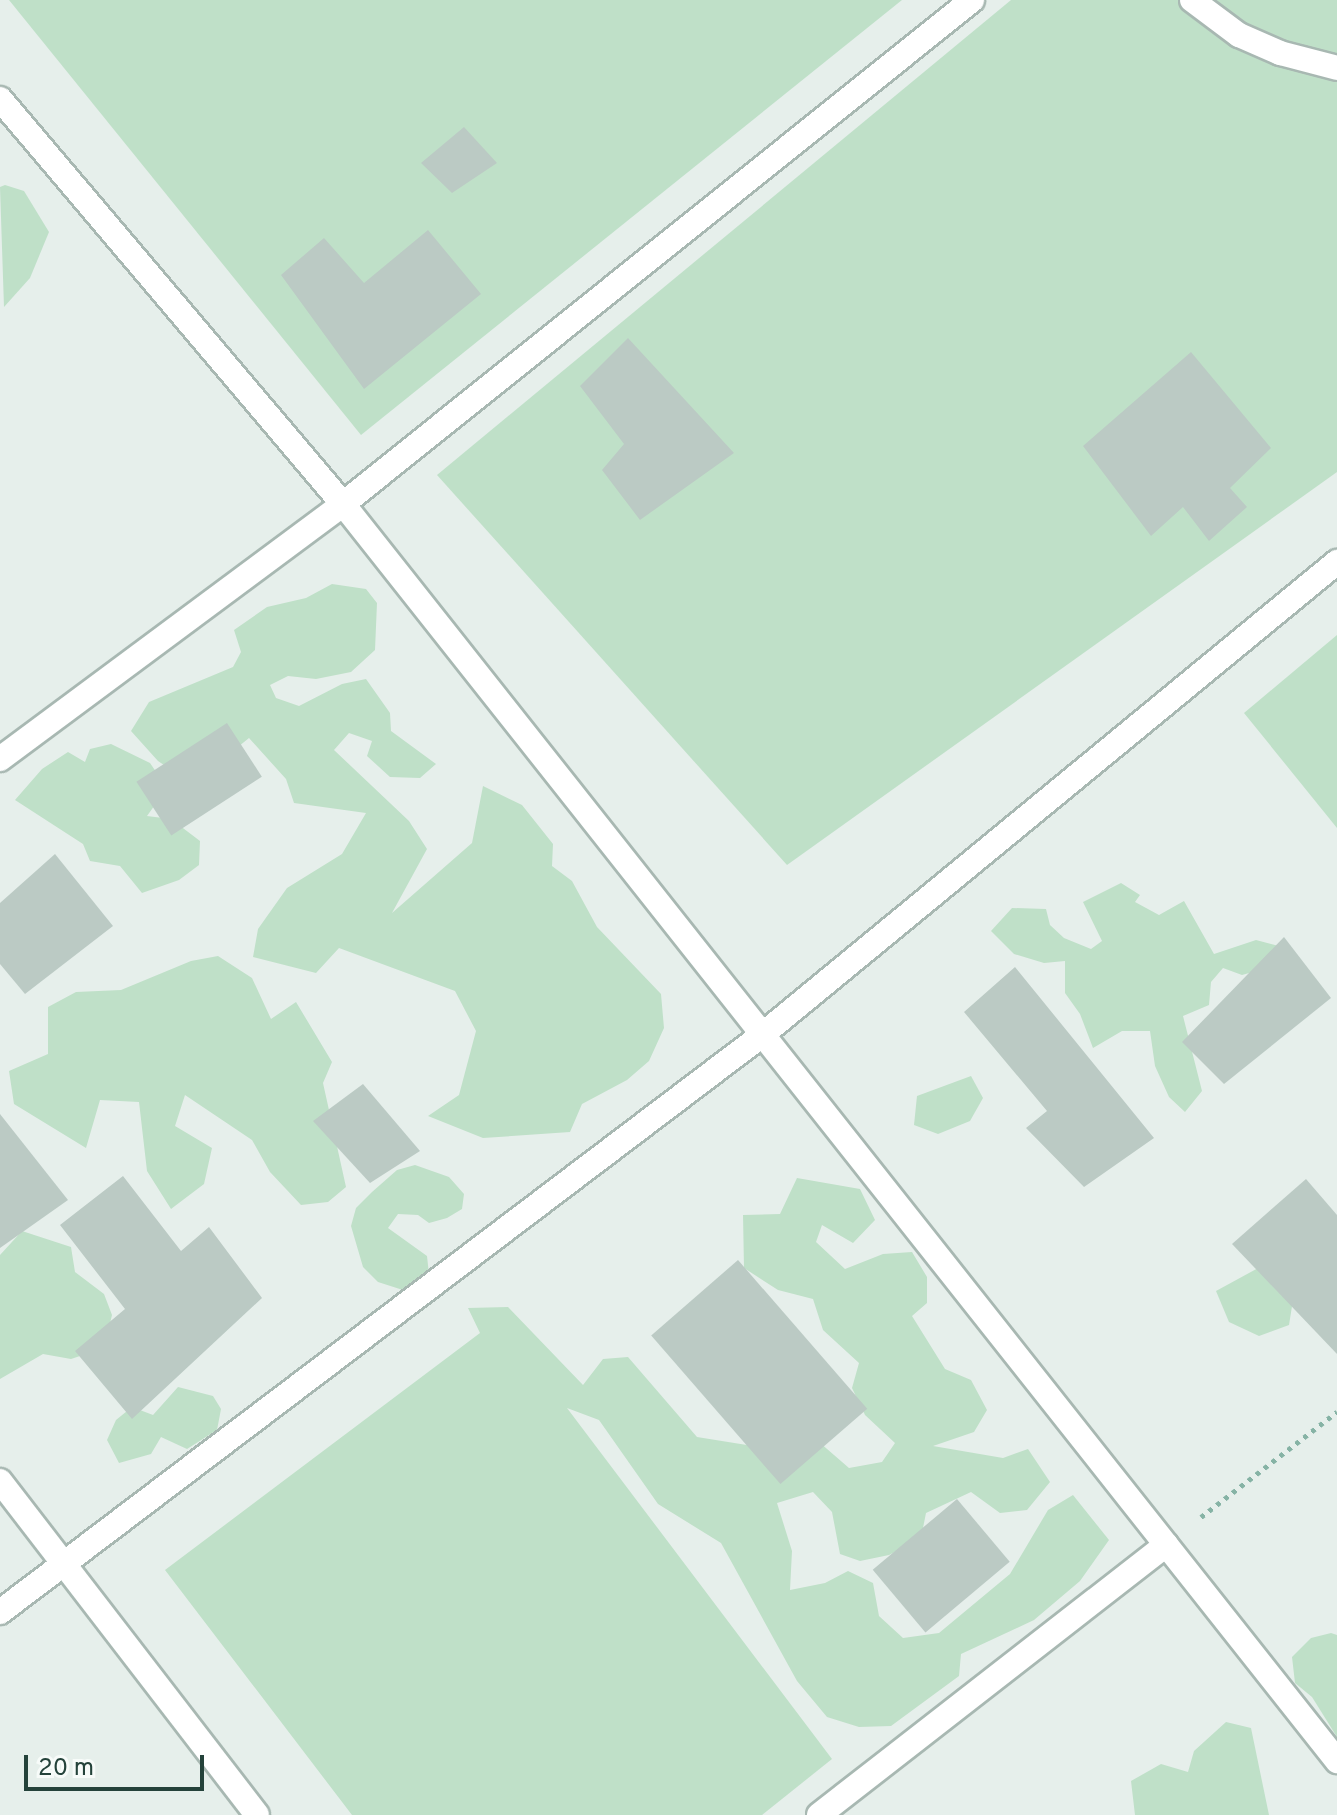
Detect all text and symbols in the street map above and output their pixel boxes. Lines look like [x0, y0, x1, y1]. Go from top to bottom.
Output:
scale bar [28, 1739, 208, 1789]
text: 20 m [38, 1754, 94, 1784]

